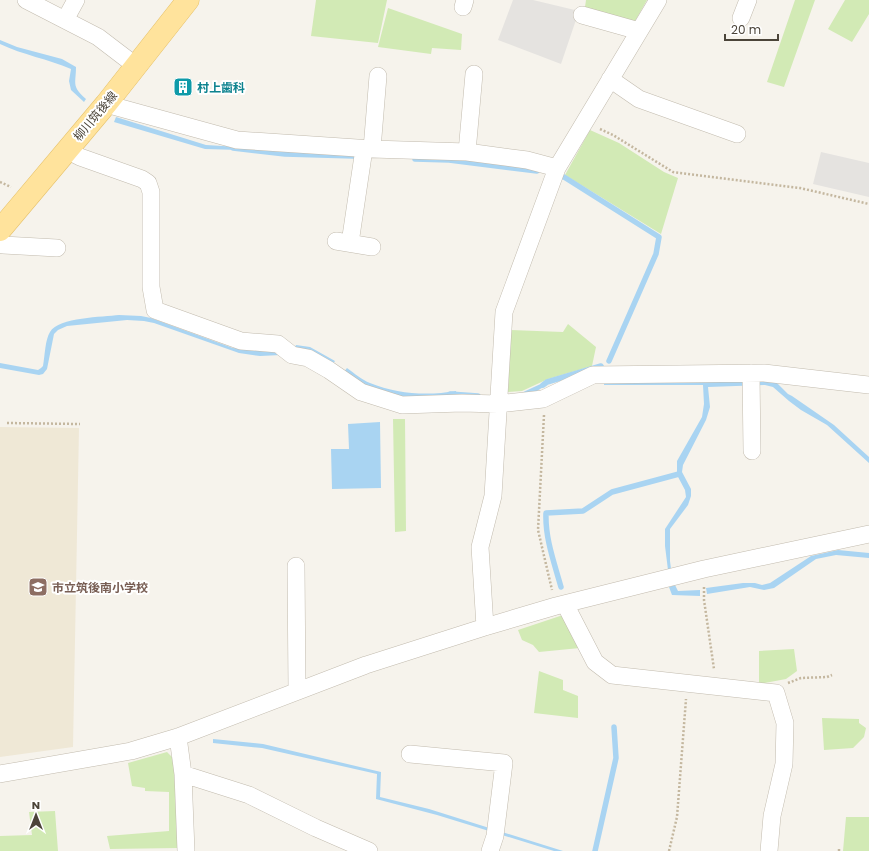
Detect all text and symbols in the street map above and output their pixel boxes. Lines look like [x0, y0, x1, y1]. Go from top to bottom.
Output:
scale bar [725, 16, 778, 42]
text: 20 m [731, 21, 761, 38]
building icon: 村上歯科 [172, 76, 194, 98]
place label: 村上歯科 [197, 79, 245, 96]
street label: 柳川筑後線 [69, 88, 121, 144]
school or university icon: 市立筑後南小学校 [27, 576, 49, 598]
place label: 市立筑後南小学校 [52, 579, 148, 596]
north arrow [16, 795, 56, 835]
text: N [32, 797, 40, 813]

